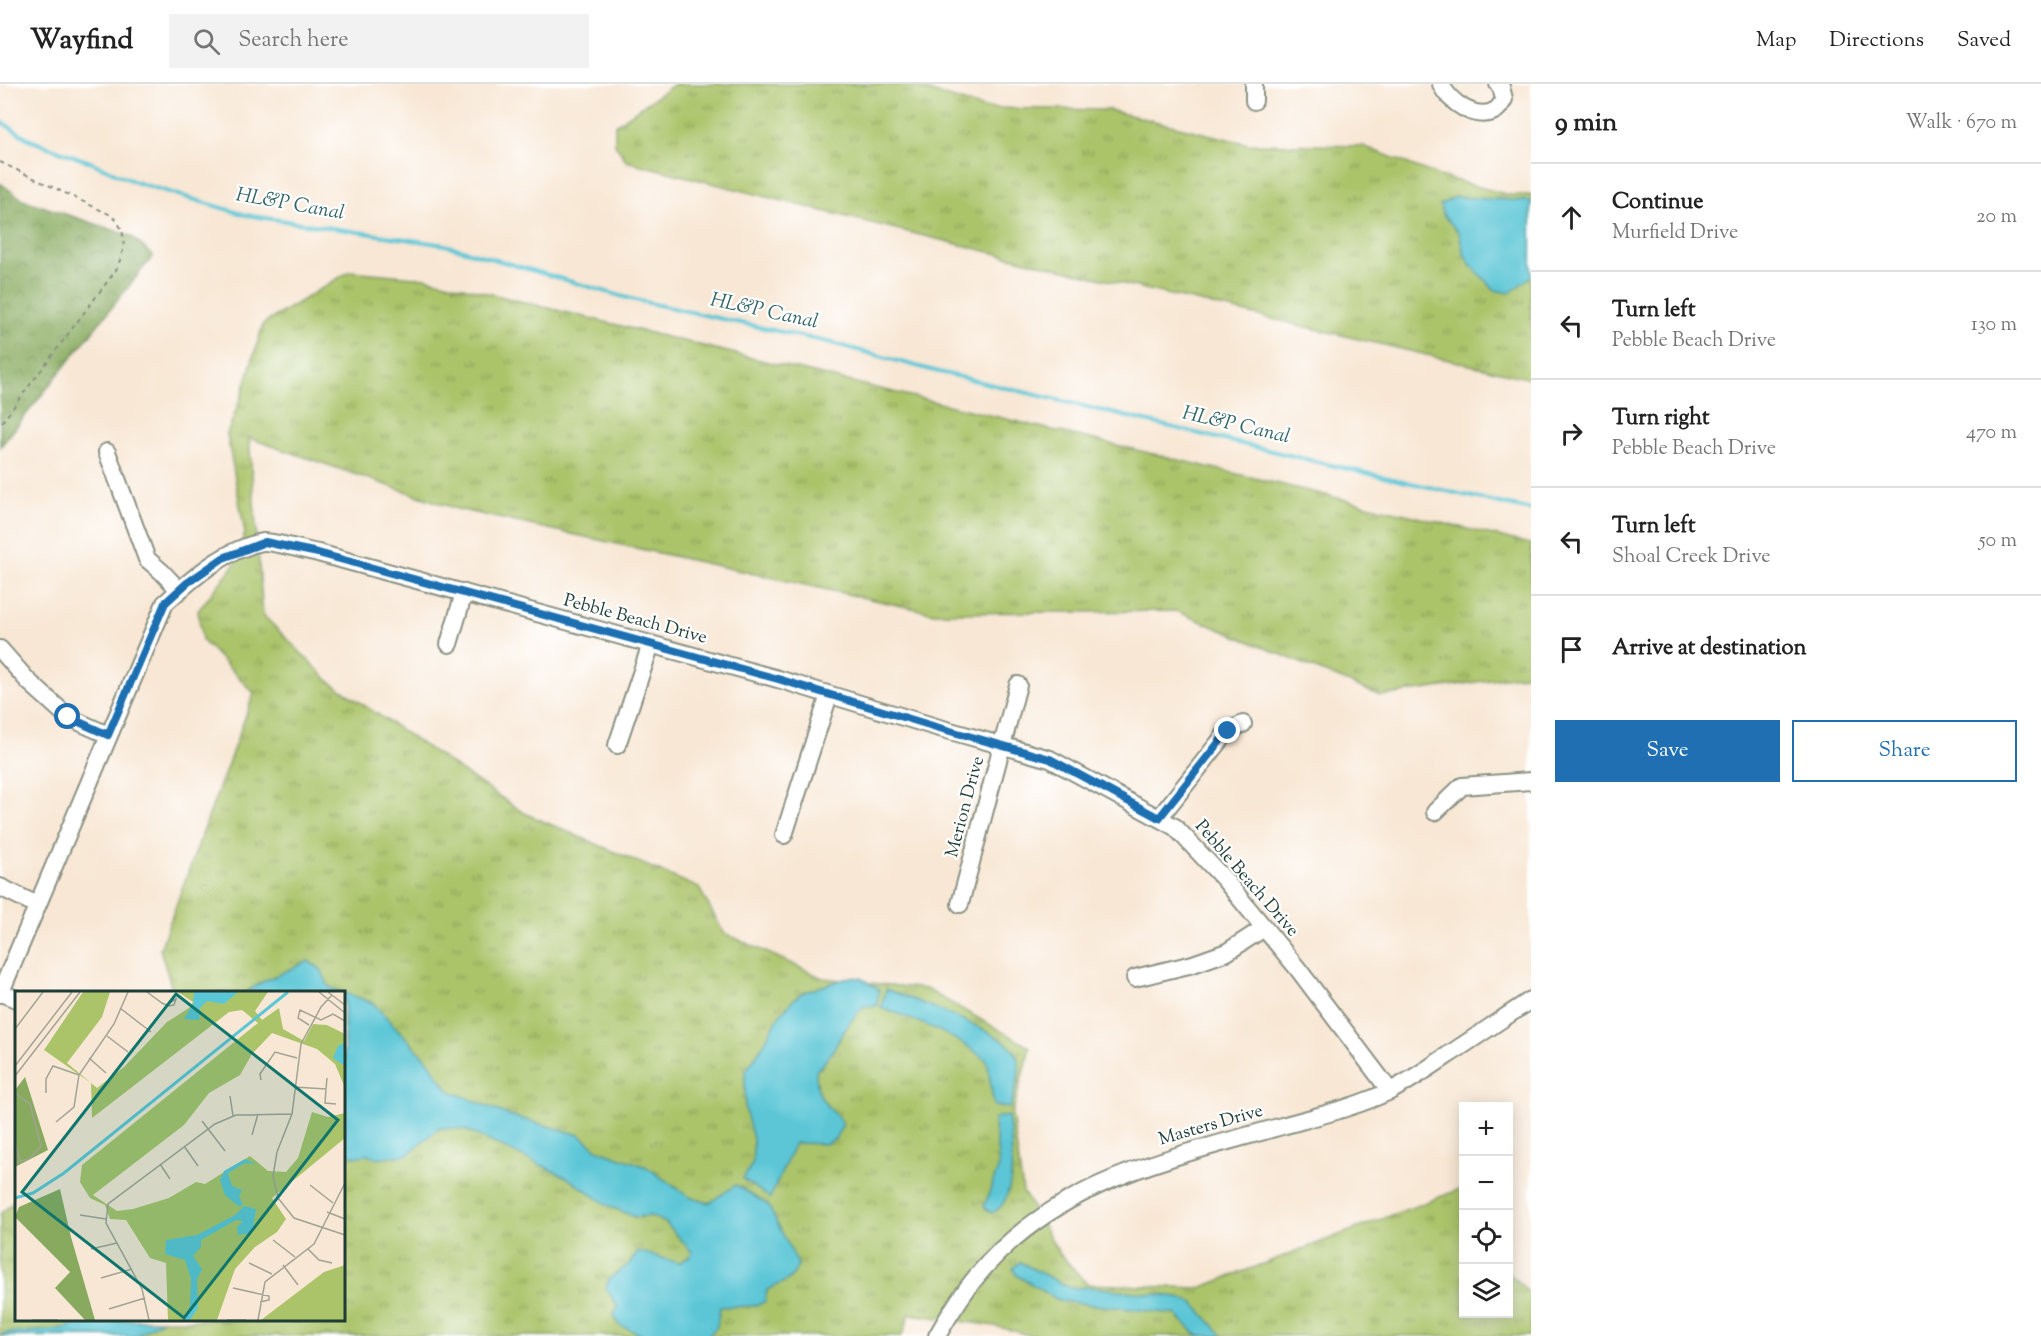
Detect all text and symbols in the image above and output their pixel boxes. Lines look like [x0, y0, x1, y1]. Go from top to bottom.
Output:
search box [169, 14, 589, 68]
text: Wayfind [30, 21, 133, 61]
icon: search [190, 25, 223, 58]
text: Search here [238, 25, 349, 57]
text: Map [1756, 26, 1796, 56]
text: Directions [1829, 26, 1924, 56]
text: Saved [1957, 26, 2011, 56]
text: 9 min [1555, 105, 1617, 142]
text: Walk · 670 m [1906, 109, 2017, 138]
water label: HL&P Canal [233, 181, 347, 229]
text: Continue [1612, 187, 1703, 219]
icon: ahead [1555, 201, 1588, 234]
text: 20 m [1976, 203, 2017, 232]
text: Murfield Drive [1612, 219, 1738, 248]
water label: HL&P Canal [707, 286, 821, 338]
text: Turn left [1612, 295, 1695, 327]
icon: left [1555, 309, 1588, 342]
text: 130 m [1971, 311, 2017, 340]
text: Pebble Beach Drive [1612, 327, 1776, 356]
water label: HL&P Canal [1179, 400, 1293, 452]
text: Turn right [1612, 403, 1709, 435]
icon: right [1555, 417, 1588, 450]
text: 470 m [1966, 419, 2017, 448]
text: Pebble Beach Drive [1612, 435, 1776, 464]
text: Turn left [1612, 511, 1695, 543]
icon: left [1555, 525, 1588, 558]
text: 50 m [1979, 527, 2017, 556]
text: Shoal Creek Drive [1612, 543, 1771, 572]
street label: Pebble Beach Drive [560, 588, 710, 652]
icon: arrive [1555, 633, 1588, 666]
text: Arrive at destination [1612, 633, 1807, 665]
route start [54, 703, 80, 729]
route end [1214, 717, 1240, 743]
button: Save [1555, 720, 1780, 782]
button: Share [1792, 720, 2017, 782]
street label: Merion Drive [940, 753, 992, 861]
street label: Pebble Beach Drive [1188, 815, 1304, 943]
inset map [15, 991, 345, 1321]
street label: Masters Drive [1156, 1099, 1266, 1153]
map controls [1459, 1102, 1513, 1318]
button: + [1459, 1102, 1513, 1156]
button: − [1459, 1156, 1513, 1210]
button: locate [1459, 1210, 1513, 1264]
button: layers [1459, 1264, 1513, 1318]

